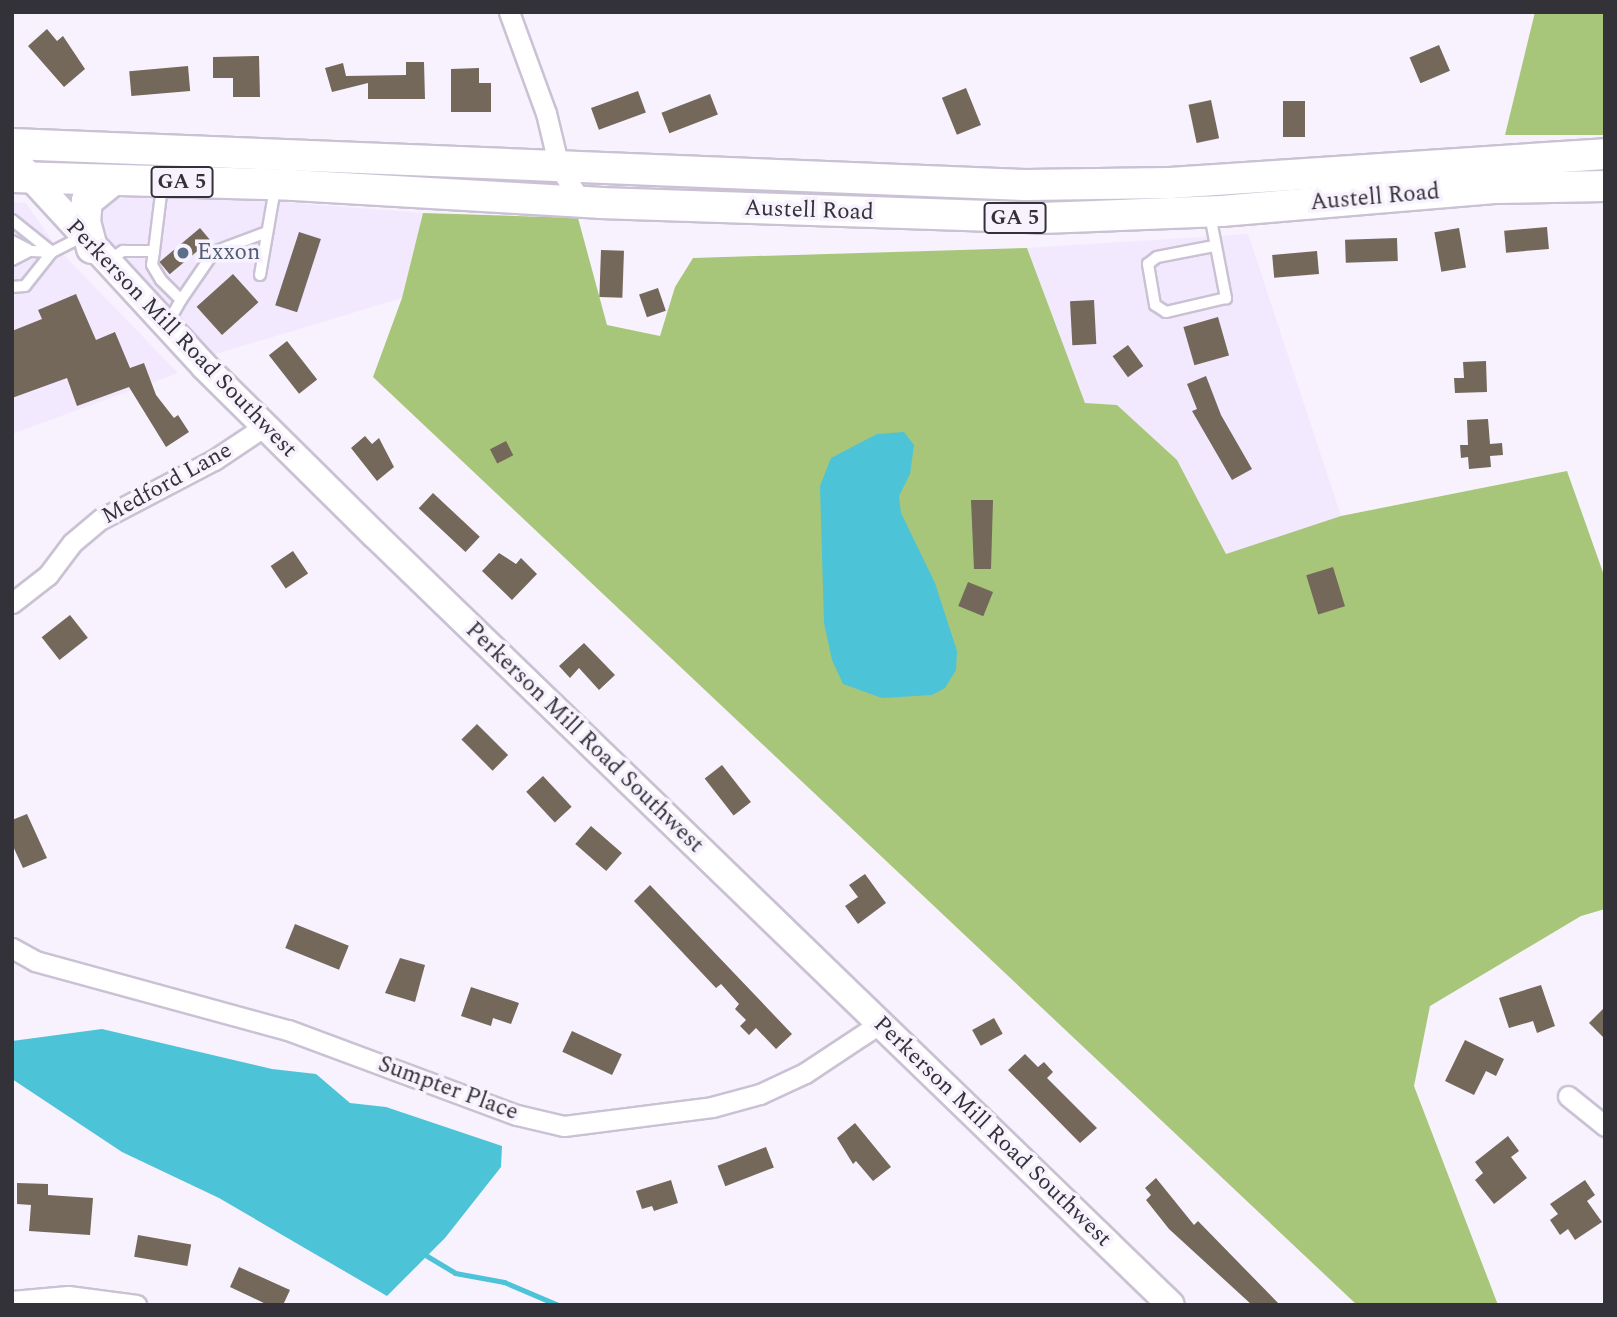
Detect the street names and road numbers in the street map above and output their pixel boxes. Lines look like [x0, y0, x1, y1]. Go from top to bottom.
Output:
road number: GA 5 [150, 164, 214, 200]
street label: Austell Road [1309, 179, 1441, 217]
street label: Austell Road [744, 195, 874, 227]
road number: GA 5 [984, 200, 1046, 235]
street label: Perkerson Mill Road Southwest [60, 214, 302, 464]
street label: Medford Lane [97, 437, 237, 531]
street label: Perkerson Mill Road Southwest [459, 617, 709, 859]
street label: Perkerson Mill Road Southwest [867, 1011, 1117, 1253]
street label: Sumpter Place [374, 1051, 522, 1127]

